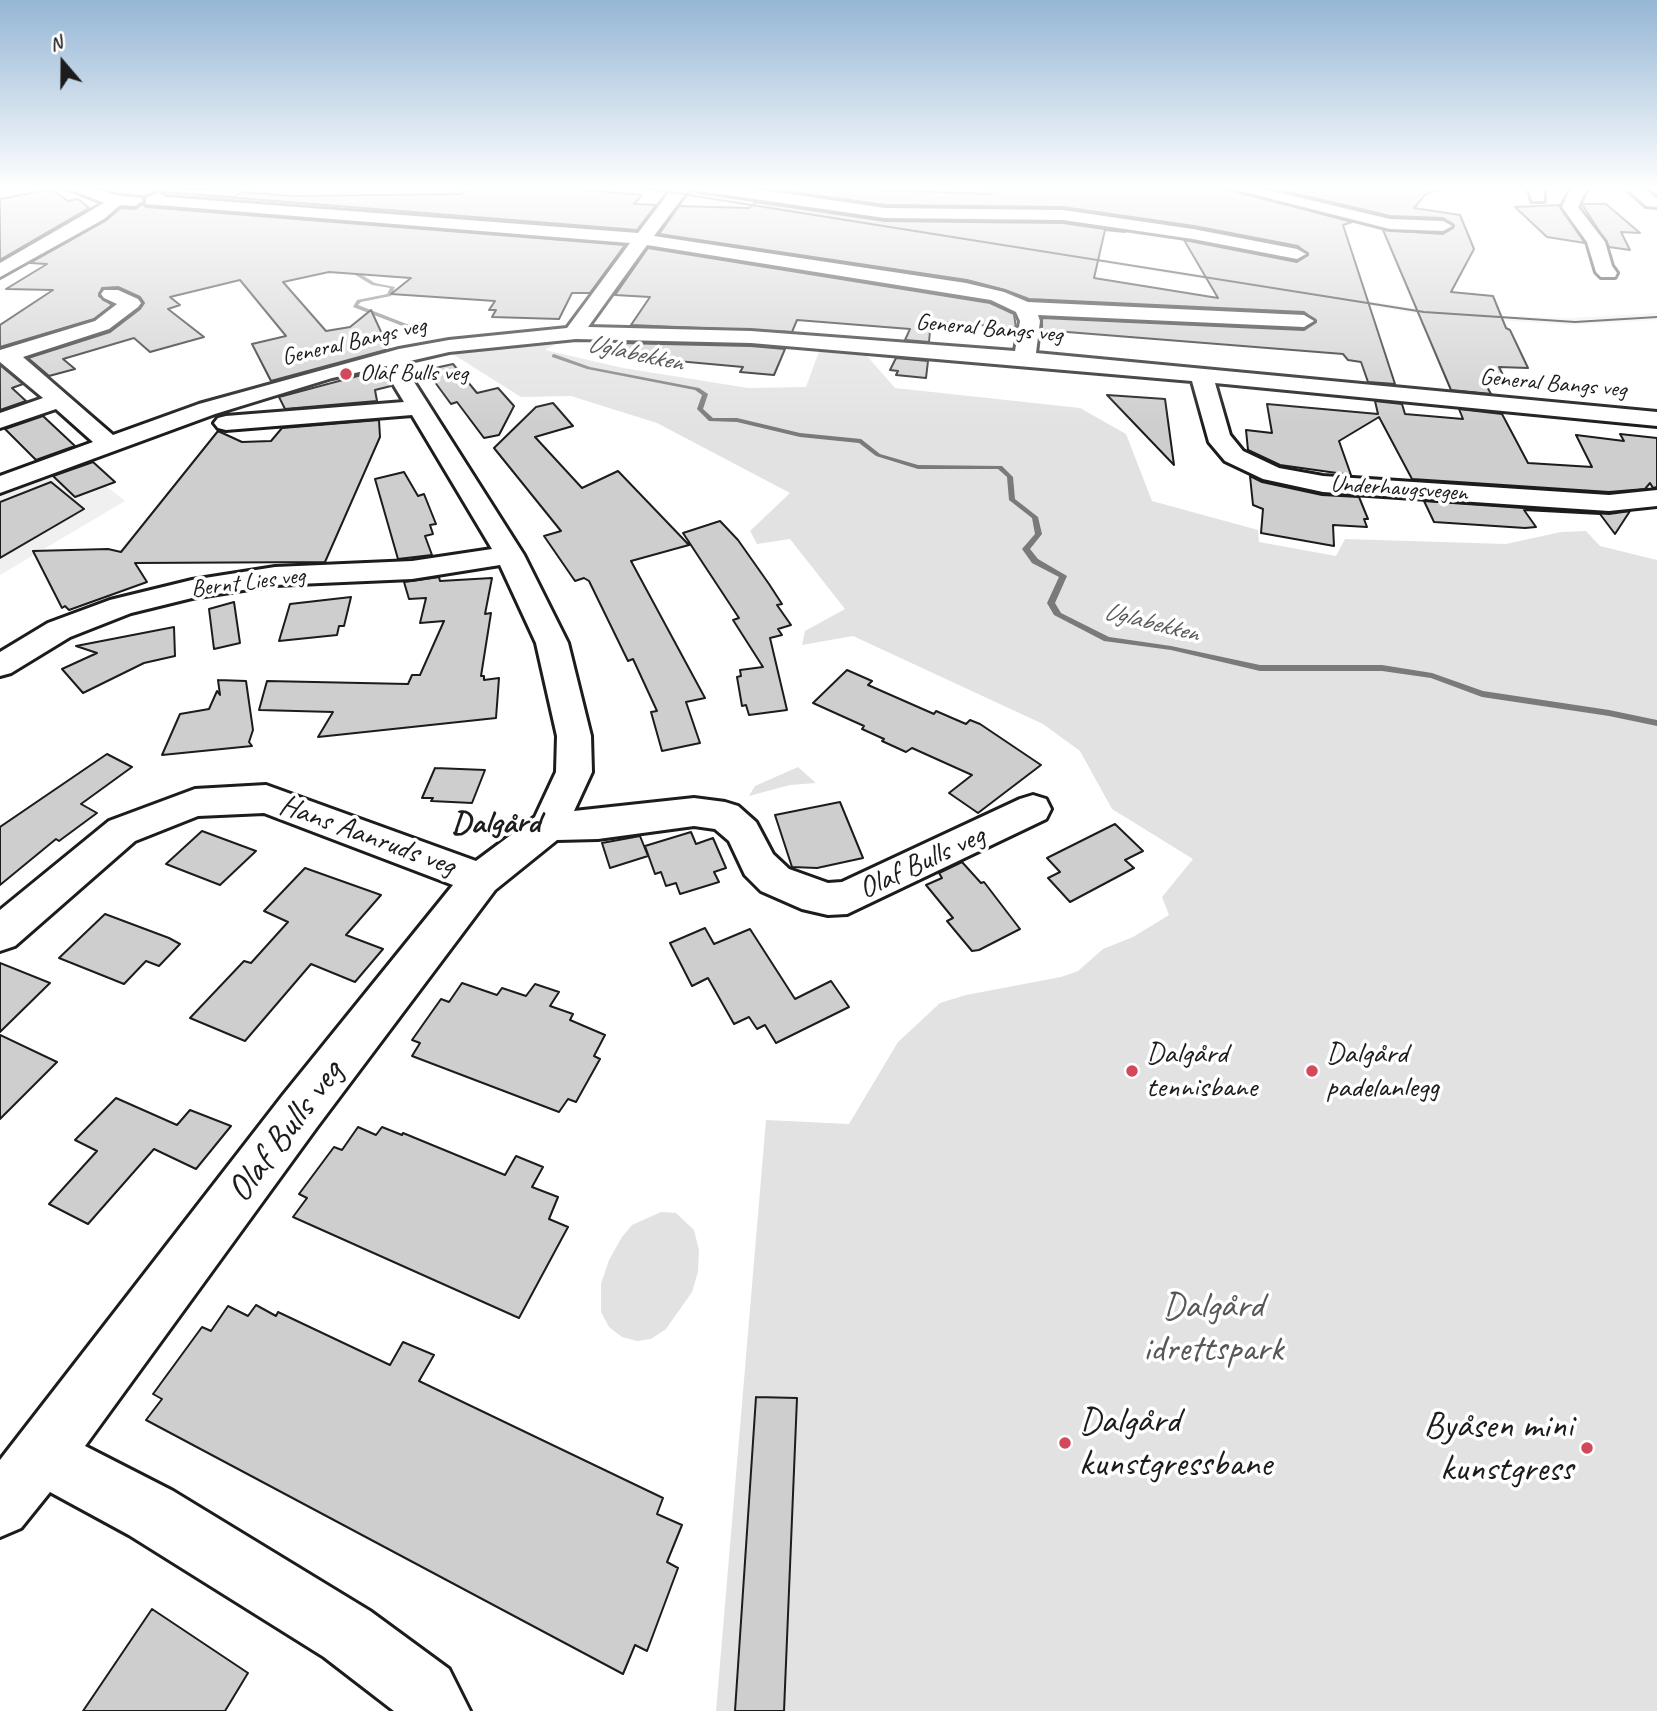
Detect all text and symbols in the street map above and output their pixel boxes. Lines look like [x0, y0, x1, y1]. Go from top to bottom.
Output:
north arrow [28, 28, 98, 98]
text: N [46, 30, 65, 57]
street label: General Bangs veg [915, 308, 1063, 350]
street label: General Bangs veg [279, 311, 429, 373]
water label: Uglabekken [584, 329, 686, 379]
place label: Olaf Bulls veg [360, 360, 468, 388]
street label: General Bangs veg [1479, 363, 1627, 405]
marker: Olaf Bulls veg [338, 366, 354, 382]
street label: Underhaugsvegen [1329, 470, 1469, 508]
street label: Bernt Lies veg [189, 562, 307, 604]
water label: Uglabekken [1100, 596, 1202, 650]
street label: Hans Aanruds veg [274, 788, 460, 884]
district label: Dalgård [452, 805, 540, 843]
street label: Olaf Bulls veg [853, 818, 991, 908]
place label: Dalgård tennisbane [1146, 1036, 1257, 1106]
place label: Dalgård padelanlegg [1326, 1036, 1439, 1106]
street label: Olaf Bulls veg [218, 1052, 354, 1212]
marker: Dalgård tennisbane [1124, 1063, 1140, 1079]
marker: Dalgård padelanlegg [1304, 1063, 1320, 1079]
park label: Dalgård idrettspark [1143, 1285, 1283, 1372]
place label: Dalgård kunstgressbane [1079, 1400, 1272, 1487]
place label: Byåsen mini kunstgress [1424, 1405, 1573, 1492]
marker: Dalgård kunstgressbane [1057, 1435, 1073, 1451]
marker: Byåsen mini kunstgress [1579, 1440, 1595, 1456]

